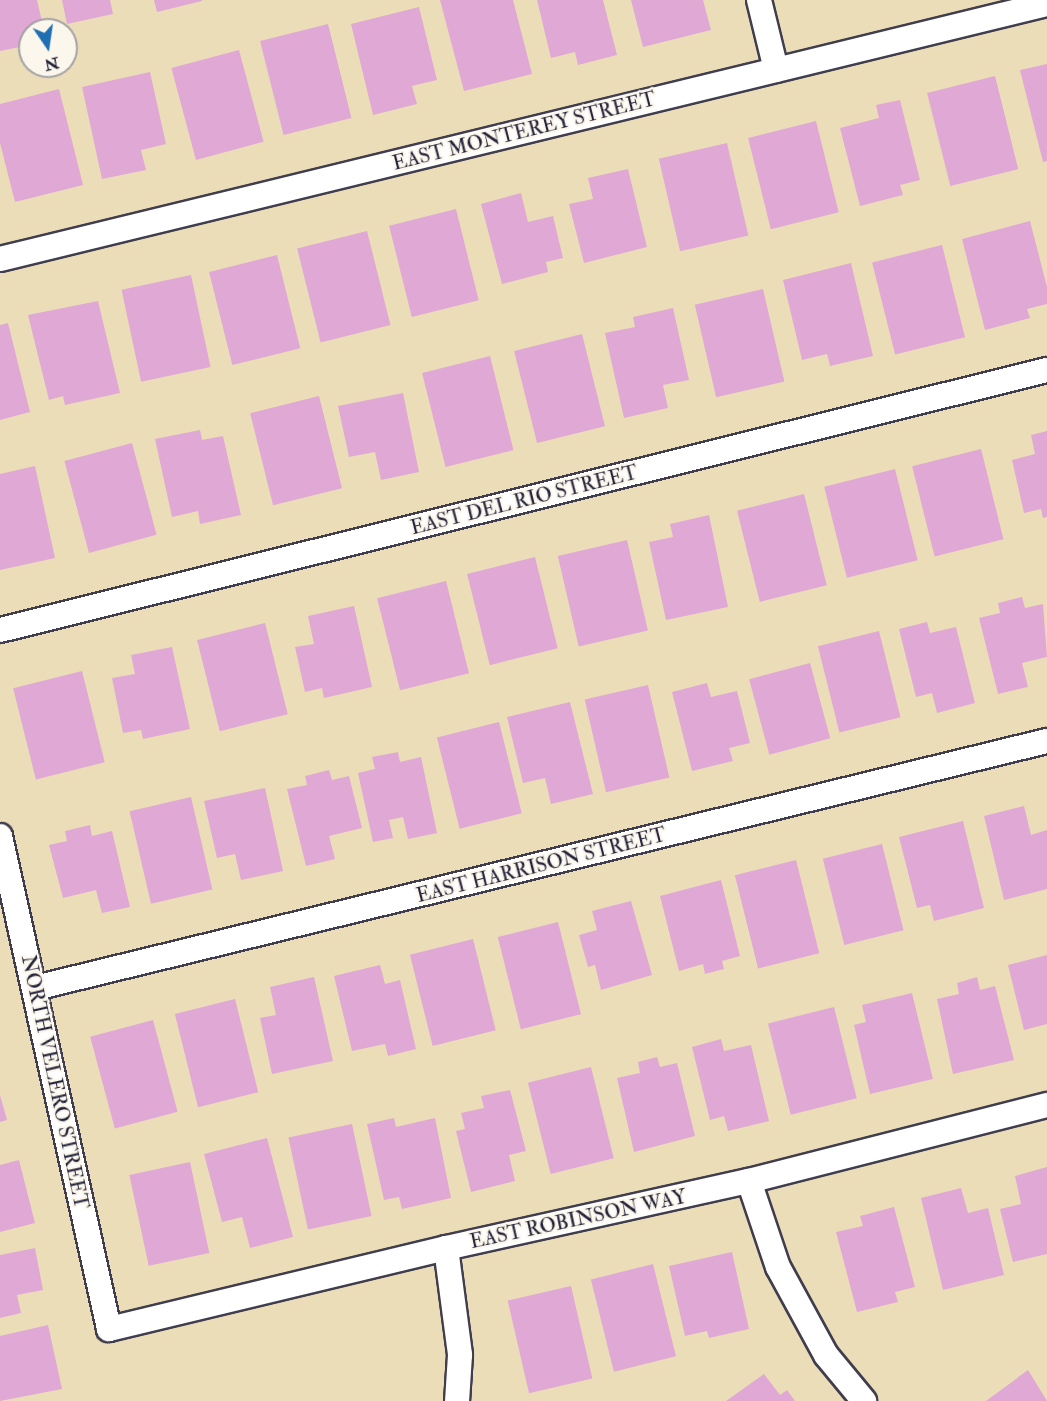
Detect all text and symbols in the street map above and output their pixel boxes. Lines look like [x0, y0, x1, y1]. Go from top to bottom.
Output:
north arrow [18, 18, 78, 78]
text: N [42, 52, 61, 75]
street label: EAST MONTEREY STREET [390, 87, 658, 175]
street label: EAST DEL RIO STREET [408, 460, 640, 540]
street label: EAST HARRISON STREET [414, 822, 668, 908]
street label: NORTH VELERO STREET [16, 953, 94, 1211]
street label: EAST ROBINSON WAY [468, 1184, 688, 1254]

